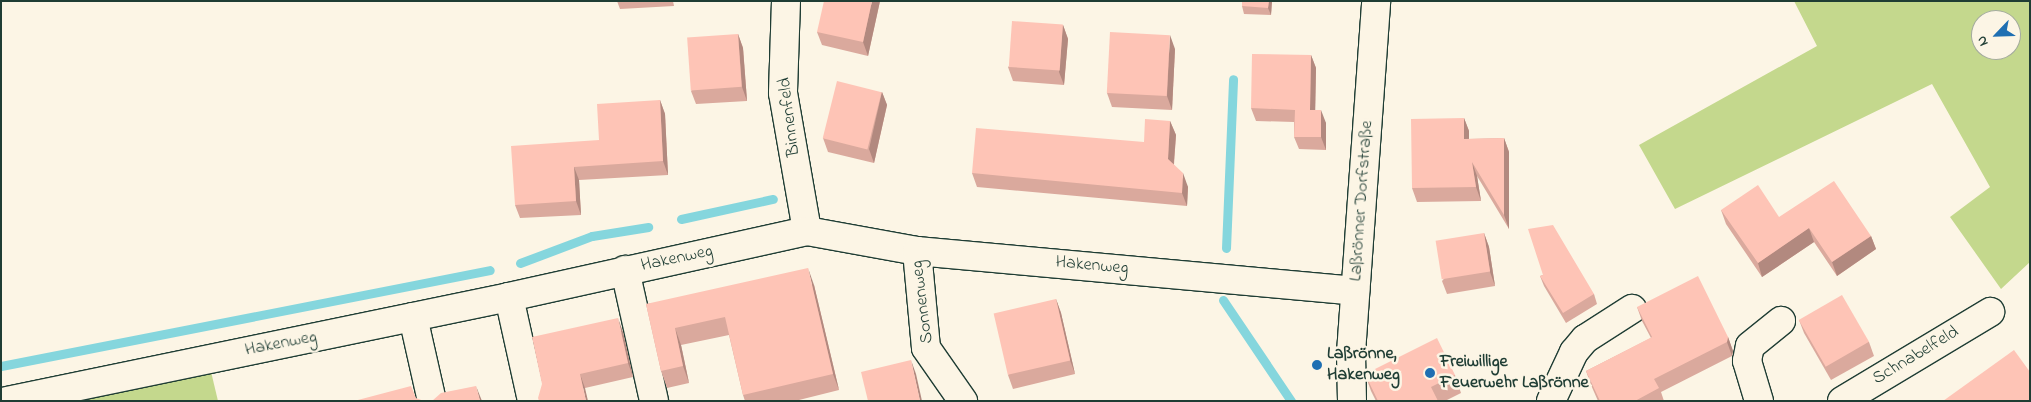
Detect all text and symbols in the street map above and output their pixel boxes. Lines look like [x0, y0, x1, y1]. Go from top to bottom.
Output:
north arrow [1971, 10, 2021, 60]
text: N [1971, 32, 1994, 49]
street label: Binnenfeld [774, 76, 806, 158]
street label: Laßrönner Dorfstraße [1346, 120, 1378, 282]
street label: Hakenweg [639, 241, 715, 277]
street label: Hakenweg [1055, 252, 1129, 280]
street label: Sonnenweg [907, 259, 939, 345]
street label: Schnabelfeld [1869, 322, 1963, 390]
street label: Hakenweg [243, 326, 319, 362]
place label: Laßrönne, Hakenweg [1327, 344, 1400, 386]
place label: Freiwillige Feuerwehr Laßrönne [1440, 352, 1589, 394]
marker: Laßrönne, Hakenweg [1311, 359, 1323, 371]
marker: Freiwillige Feuerwehr Laßrönne [1424, 367, 1436, 379]

